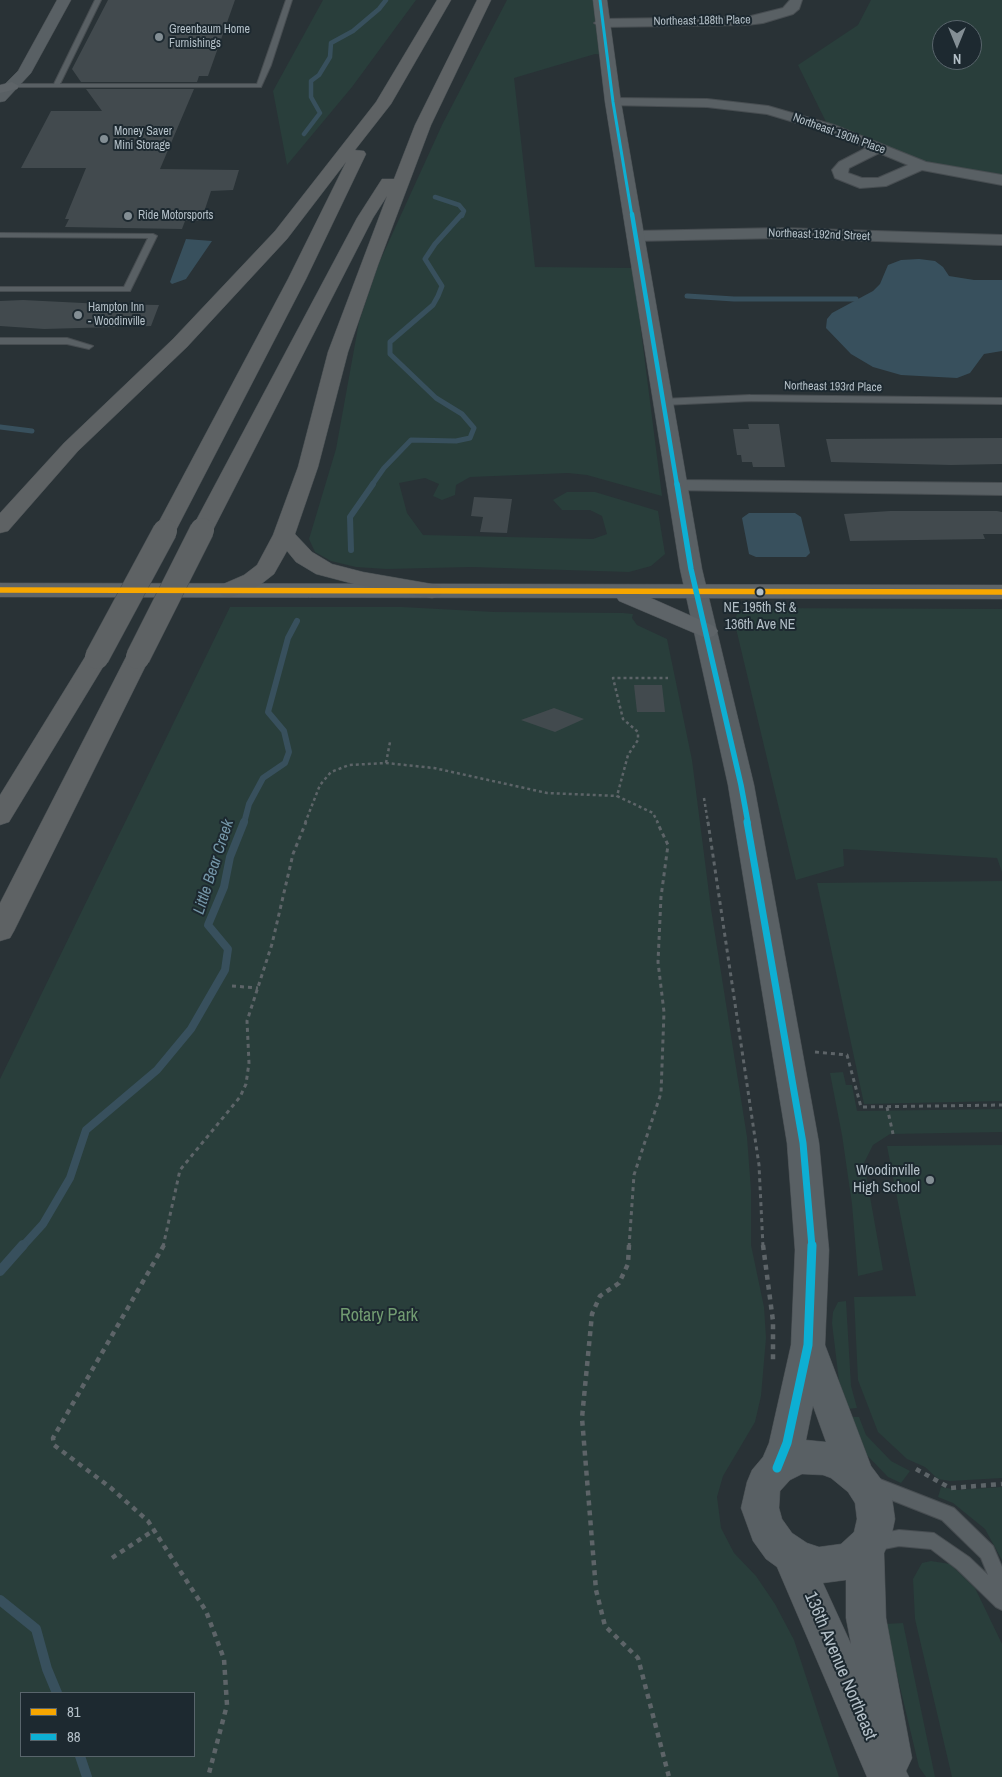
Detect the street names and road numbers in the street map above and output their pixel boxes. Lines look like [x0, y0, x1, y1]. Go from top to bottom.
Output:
street label: Northeast 188th Place [653, 13, 751, 29]
street label: Northeast 190th Place [791, 111, 887, 157]
street label: Northeast 192nd Street [768, 226, 870, 244]
street label: Northeast 193rd Place [784, 379, 882, 395]
street label: 136th Avenue Northeast [799, 1589, 881, 1743]

